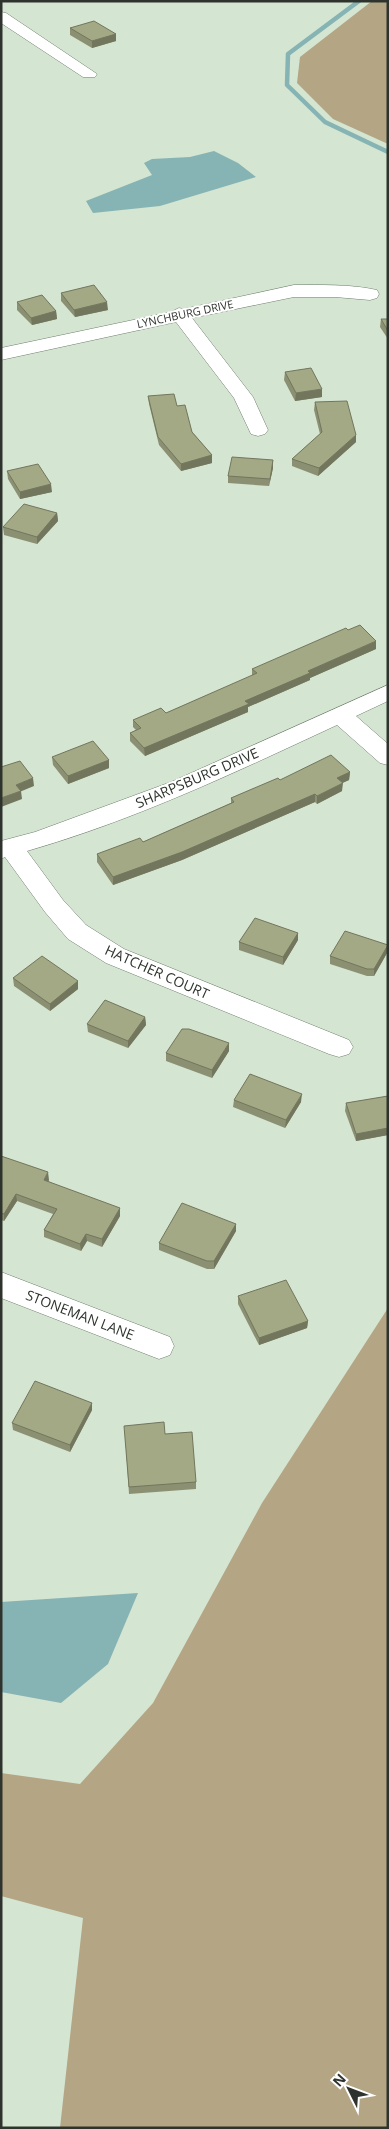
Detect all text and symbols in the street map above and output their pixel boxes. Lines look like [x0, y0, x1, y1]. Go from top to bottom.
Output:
street label: LYNCHBURG DRIVE [135, 296, 235, 331]
street label: SHARPSBURG DRIVE [132, 743, 261, 812]
street label: HATCHER COURT [102, 940, 213, 1003]
street label: STONEMAN LANE [23, 1285, 137, 1344]
north arrow [324, 2064, 374, 2114]
text: N [328, 2069, 350, 2091]

